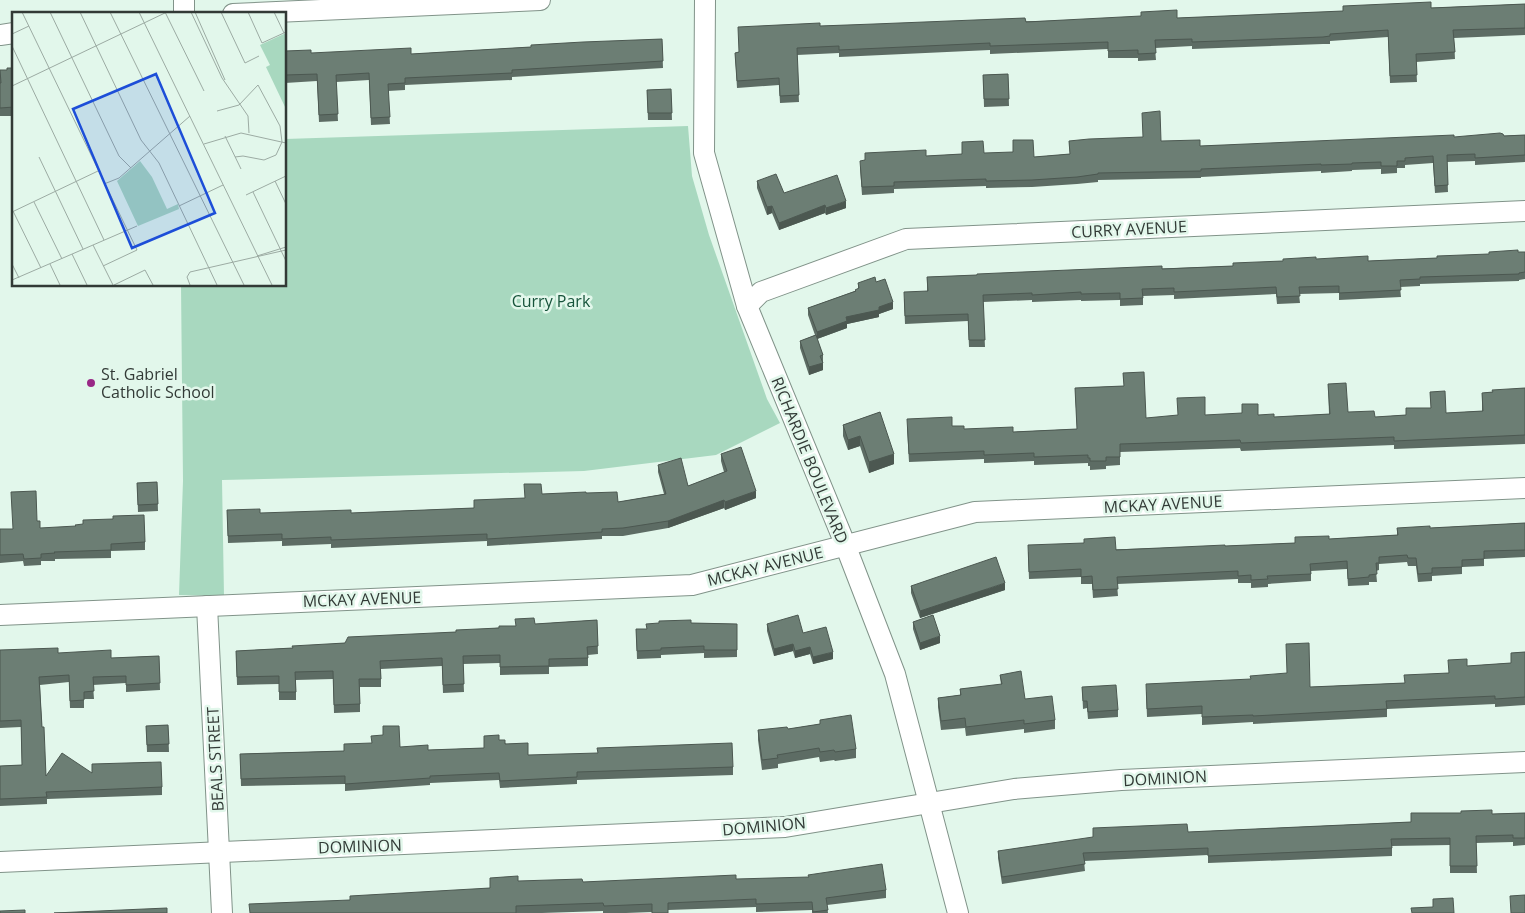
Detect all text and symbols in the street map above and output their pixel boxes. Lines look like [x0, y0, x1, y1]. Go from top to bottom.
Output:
inset map [12, 12, 286, 286]
street label: CURRY AVENUE [1071, 215, 1187, 243]
park label: Curry Park [512, 290, 591, 312]
place label: St. Gabriel Catholic School [101, 363, 215, 403]
street label: RICHARDIE BOULEVARD [766, 373, 854, 547]
marker: St. Gabriel Catholic School [85, 377, 97, 389]
street label: MCKAY AVENUE [1103, 490, 1223, 518]
street label: MCKAY AVENUE [705, 541, 825, 591]
street label: MCKAY AVENUE [302, 586, 422, 612]
street label: BEALS STREET [201, 706, 229, 812]
street label: DOMINION [1123, 765, 1207, 791]
street label: DOMINION [721, 811, 807, 841]
street label: DOMINION [318, 834, 402, 858]

